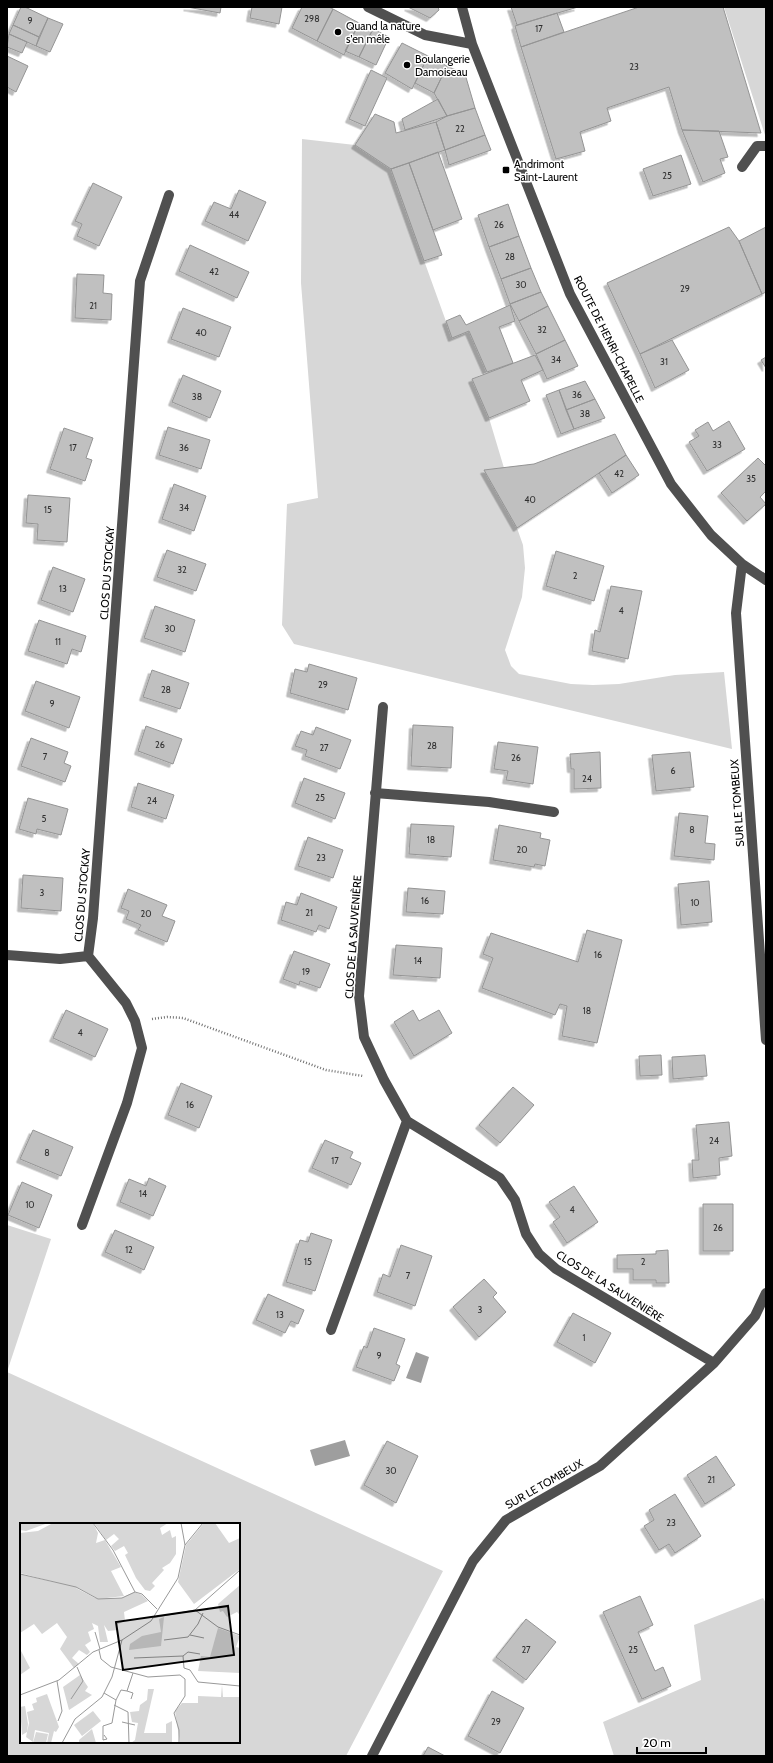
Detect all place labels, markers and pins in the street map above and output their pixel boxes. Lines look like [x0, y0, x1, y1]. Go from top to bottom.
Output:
place label: Quand la nature s'en mêle [346, 19, 421, 46]
marker: Quand la nature s'en mêle [333, 27, 343, 37]
place label: Boulangerie Damoiseau [415, 52, 470, 79]
marker: Boulangerie Damoiseau [402, 60, 412, 70]
place label: Andrimont Saint-Laurent [514, 157, 578, 184]
marker: Andrimont Saint-Laurent [501, 165, 511, 175]

